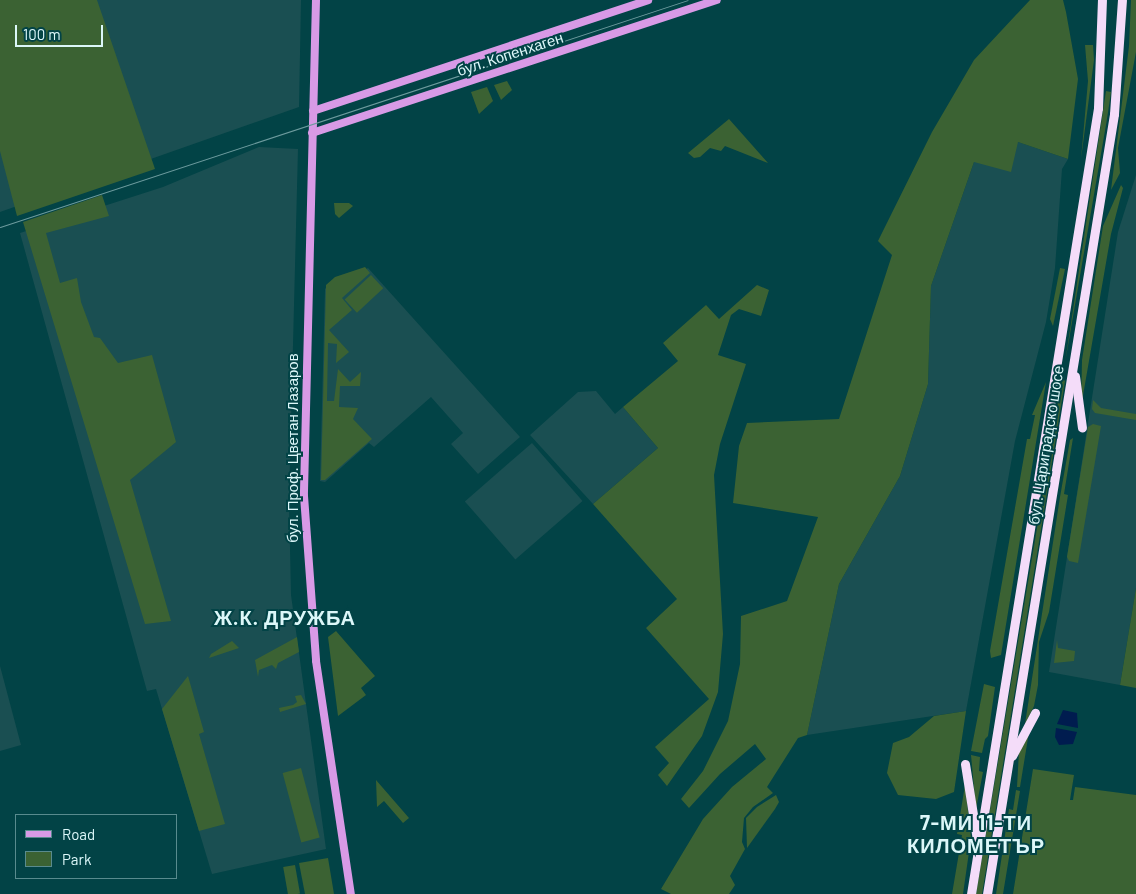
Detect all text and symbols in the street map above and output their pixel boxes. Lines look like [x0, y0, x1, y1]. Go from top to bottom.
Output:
scale bar [18, 15, 105, 47]
text: 100 m [23, 25, 61, 43]
street label: бул. Копенхаген [455, 28, 565, 80]
street label: бул. Проф. Цветан Лазаров [284, 353, 302, 543]
street label: бул. Цариградско шосе [1025, 364, 1067, 526]
district label: Ж.К. ДРУЖБА [213, 605, 357, 629]
district label: 7-МИ 11-ТИ КИЛОМЕТЪР [906, 810, 1046, 857]
legend [15, 814, 178, 879]
text: Road [62, 825, 95, 843]
text: Park [62, 850, 91, 868]

